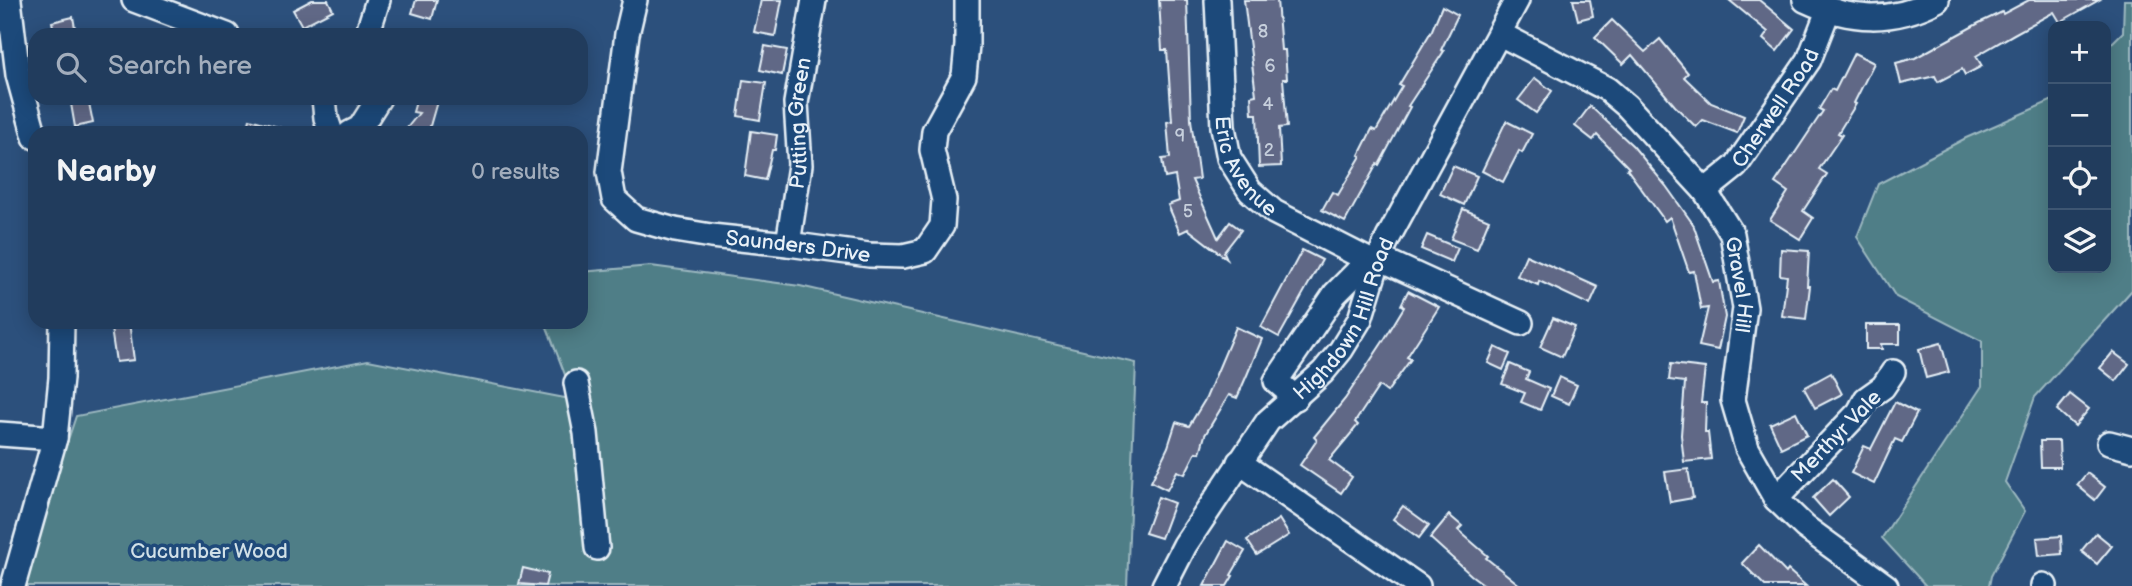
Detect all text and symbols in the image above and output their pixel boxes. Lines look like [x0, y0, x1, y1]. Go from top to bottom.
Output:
house number: 8 [1258, 21, 1268, 42]
map controls [2048, 21, 2111, 273]
button: + [2048, 21, 2111, 84]
search box [28, 28, 588, 105]
street label: Cherwell Road [1727, 45, 1825, 173]
icon: search [52, 48, 90, 86]
text: Search here [108, 51, 252, 82]
street label: Putting Green [784, 56, 817, 191]
house number: 6 [1265, 56, 1276, 77]
button: − [2048, 84, 2111, 147]
house number: 4 [1263, 94, 1274, 115]
street label: Eric Avenue [1209, 115, 1282, 222]
house number: 9 [1175, 126, 1185, 147]
house number: 2 [1264, 140, 1275, 161]
button: locate [2048, 147, 2111, 210]
text: Nearby [56, 154, 156, 190]
text: 0 results [471, 158, 560, 186]
house number: 5 [1183, 201, 1193, 222]
button: layers [2048, 210, 2111, 273]
street label: Saunders Drive [724, 226, 872, 268]
street label: Highdown Hill Road [1288, 234, 1400, 406]
street label: Gravel Hill [1720, 235, 1758, 334]
street label: Merthyr Vale [1786, 385, 1887, 488]
park label: Cucumber Wood [130, 539, 288, 564]

